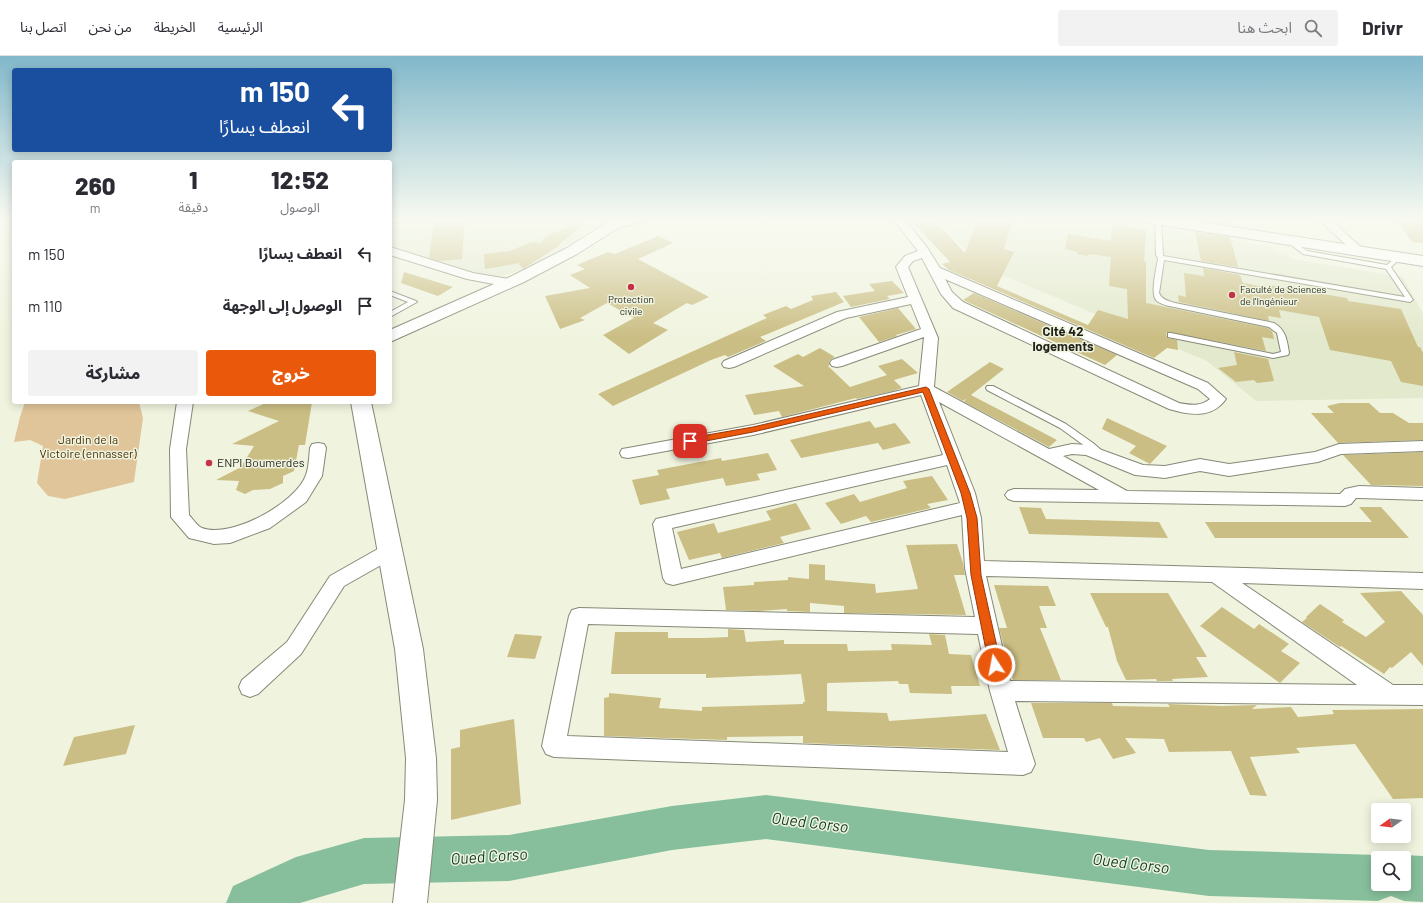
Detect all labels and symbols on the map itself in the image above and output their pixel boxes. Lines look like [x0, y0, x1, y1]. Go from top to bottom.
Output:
marker: Protection civile [626, 282, 636, 292]
place label: Faculté de Sciences de l'Ingénieur [1240, 283, 1327, 307]
marker: Faculté de Sciences de l'Ingénieur [1227, 290, 1237, 300]
place label: Protection civile [608, 293, 654, 317]
district label: Cité 42 logements [1032, 323, 1094, 354]
pin [673, 424, 707, 458]
park label: Jardin de la Victoire (ennasser) [39, 432, 137, 460]
place label: ENPI Boumerdes [217, 455, 305, 469]
marker: ENPI Boumerdes [204, 458, 214, 468]
position arrow [974, 644, 1016, 686]
north arrow [1371, 803, 1411, 843]
water label: Oued Corso [771, 807, 850, 836]
water label: Oued Corso [450, 843, 528, 868]
water label: Oued Corso [1092, 848, 1171, 877]

